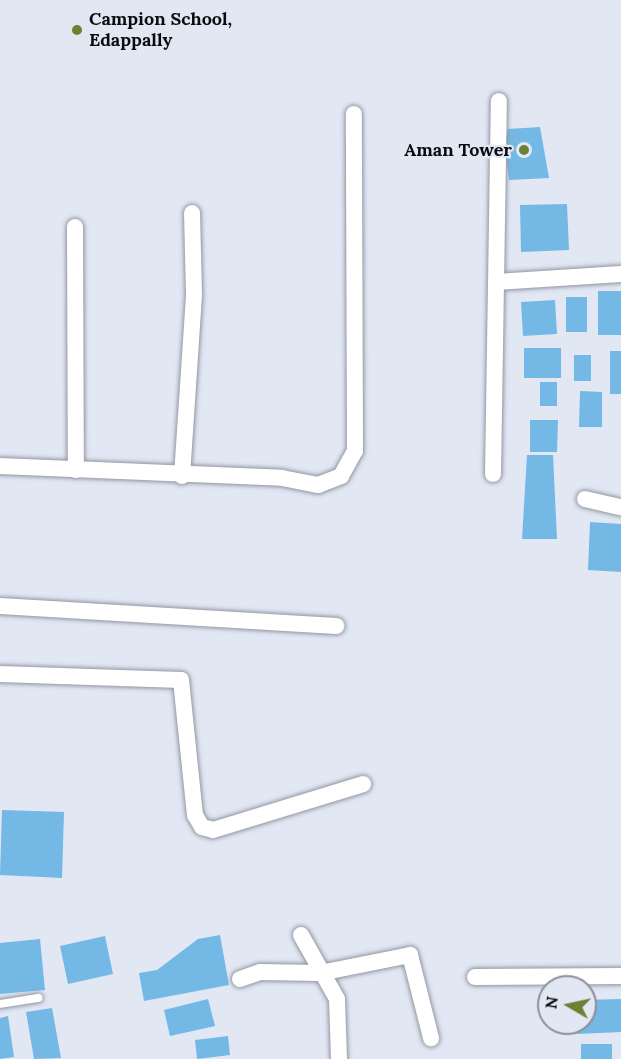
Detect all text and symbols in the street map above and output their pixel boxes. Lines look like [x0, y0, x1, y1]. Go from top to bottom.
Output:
place label: Campion School, Edappally [89, 9, 232, 52]
marker: Campion School, Edappally [70, 23, 84, 37]
place label: Aman Tower [404, 139, 512, 161]
marker: Aman Tower [517, 143, 531, 157]
north arrow [537, 975, 597, 1035]
text: N [540, 995, 562, 1010]

